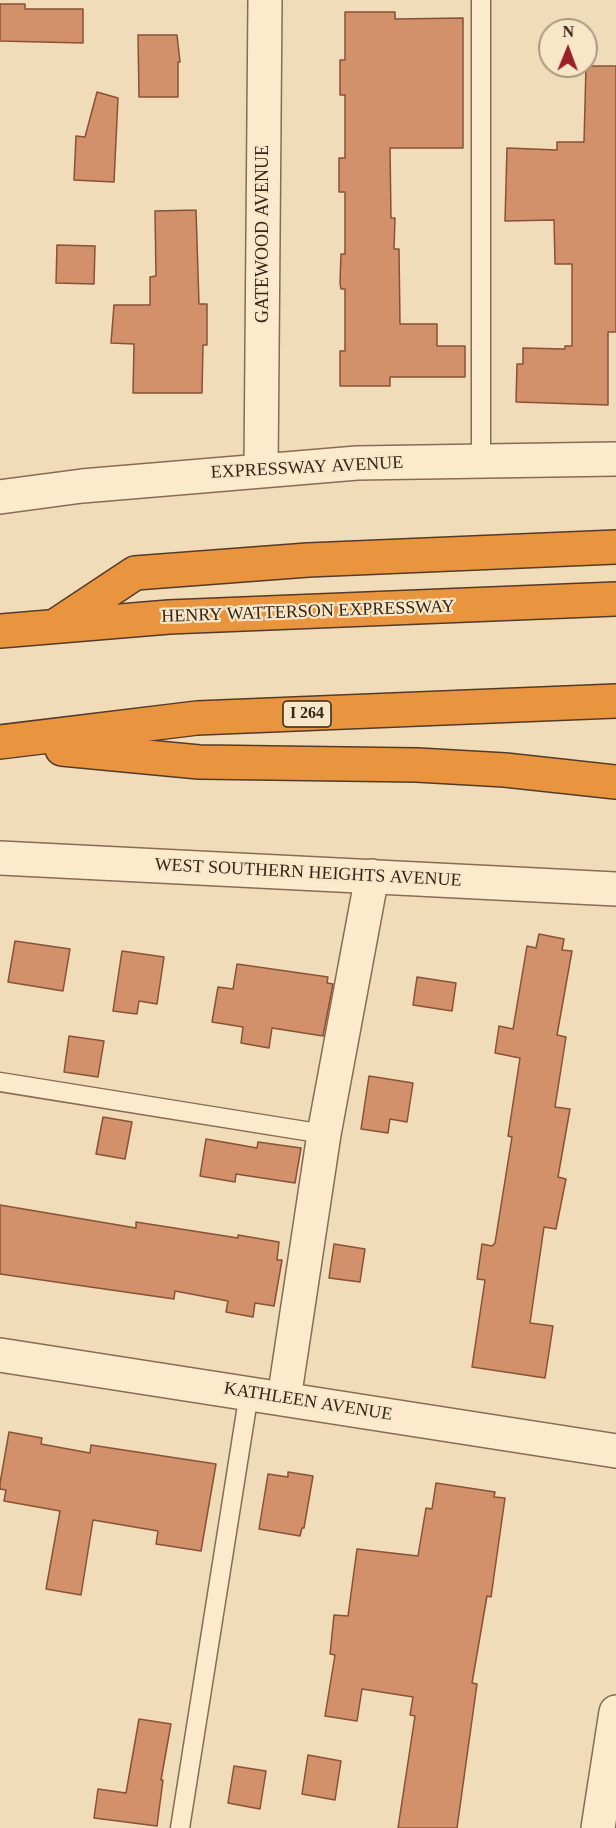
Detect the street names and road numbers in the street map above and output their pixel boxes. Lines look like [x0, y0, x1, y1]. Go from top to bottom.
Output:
street label: GATEWOOD AVENUE [252, 145, 274, 323]
street label: EXPRESSWAY AVENUE [210, 452, 404, 484]
street label: HENRY WATTERSON EXPRESSWAY [161, 596, 455, 628]
road number: I 264 [283, 701, 331, 727]
street label: WEST SOUTHERN HEIGHTS AVENUE [154, 854, 462, 892]
street label: KATHLEEN AVENUE [222, 1378, 394, 1426]

